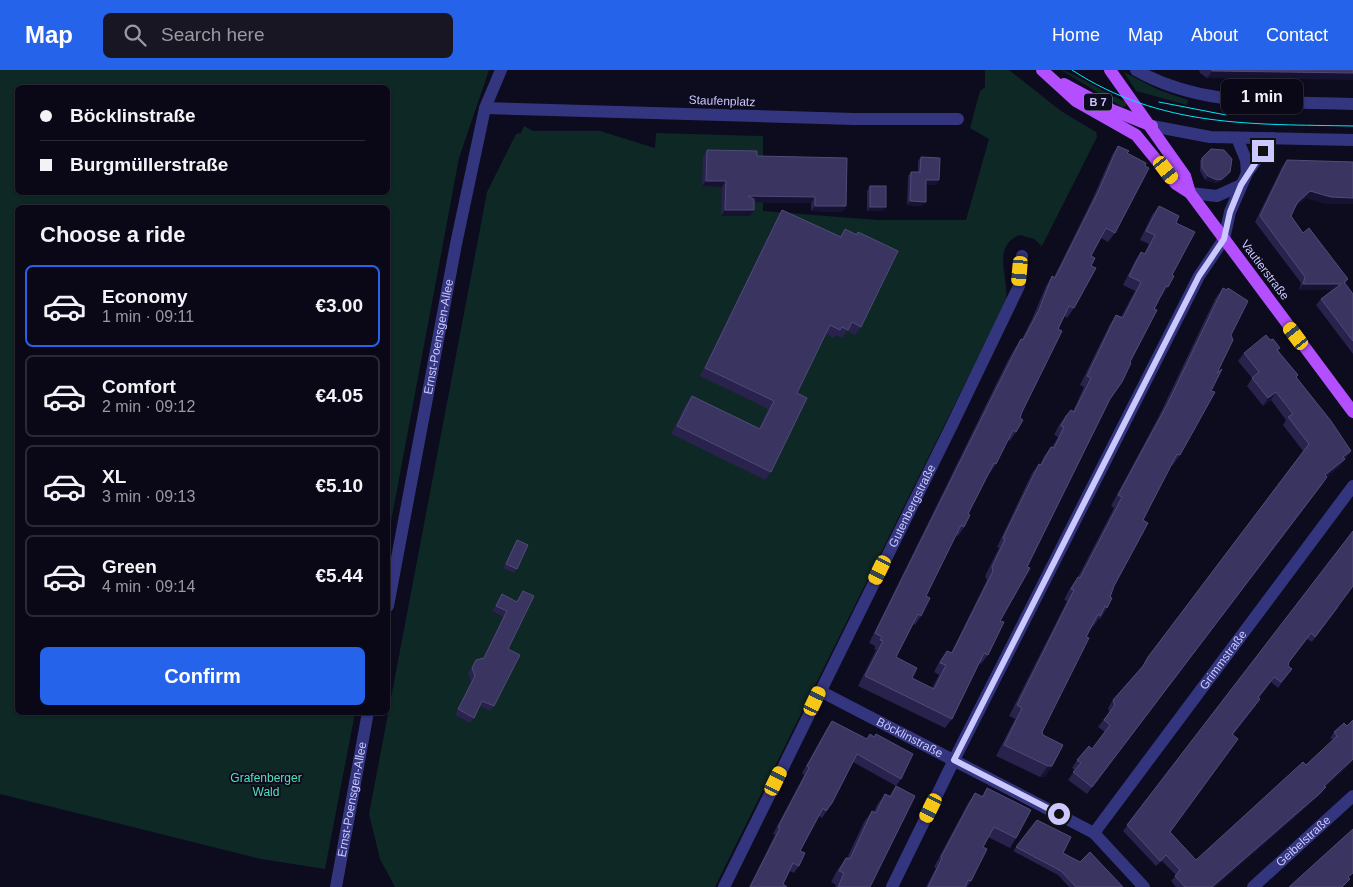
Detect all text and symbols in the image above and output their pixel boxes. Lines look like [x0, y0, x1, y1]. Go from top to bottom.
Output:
search box [103, 13, 453, 58]
text: Map [25, 21, 73, 48]
icon: search [121, 21, 149, 49]
text: Search here [161, 24, 265, 45]
text: Home [1052, 25, 1100, 45]
text: Map [1128, 25, 1163, 45]
text: About [1191, 25, 1238, 45]
text: Contact [1266, 25, 1328, 45]
callout: 1 min [1222, 78, 1304, 114]
text: 1 min [1241, 88, 1283, 105]
street label: Staufenplatz [688, 93, 756, 109]
road number: B 7 [1084, 94, 1112, 111]
text: Böcklinstraße [70, 105, 196, 126]
route end [1252, 140, 1274, 162]
text: Burgmüllerstraße [70, 154, 228, 175]
car [1150, 154, 1181, 186]
text: Choose a ride [40, 222, 185, 247]
street label: Vautierstraße [1238, 237, 1292, 303]
car [1011, 255, 1028, 287]
street label: Ernst-Poensgen-Allee [421, 278, 456, 395]
icon: car [42, 284, 87, 329]
text: Economy [102, 286, 188, 307]
text: €3.00 [315, 295, 363, 316]
text: 1 min · 09:11 [102, 308, 194, 325]
car [1280, 320, 1311, 352]
icon: car [42, 374, 87, 419]
text: Comfort [102, 376, 176, 397]
text: €4.05 [315, 385, 363, 406]
text: 2 min · 09:12 [102, 398, 195, 415]
street label: Gutenbergstraße [886, 462, 939, 550]
icon: car [42, 464, 87, 509]
text: XL [102, 466, 126, 487]
text: €5.10 [315, 475, 363, 496]
text: 3 min · 09:13 [102, 488, 195, 505]
car [866, 553, 893, 587]
icon: car [42, 554, 87, 599]
text: Green [102, 556, 157, 577]
text: €5.44 [315, 565, 363, 586]
text: 4 min · 09:14 [102, 578, 195, 595]
street label: Grimmstraße [1197, 627, 1250, 692]
button: Confirm [40, 647, 365, 705]
car [801, 684, 828, 718]
street label: Böcklinstraße [874, 715, 945, 761]
street label: Ernst-Poensgen-Allee [335, 740, 369, 858]
car [762, 764, 789, 798]
park label: Grafenberger Wald [230, 771, 302, 799]
car [917, 791, 944, 825]
route start [1048, 803, 1070, 825]
street label: Geibelstraße [1273, 813, 1334, 870]

